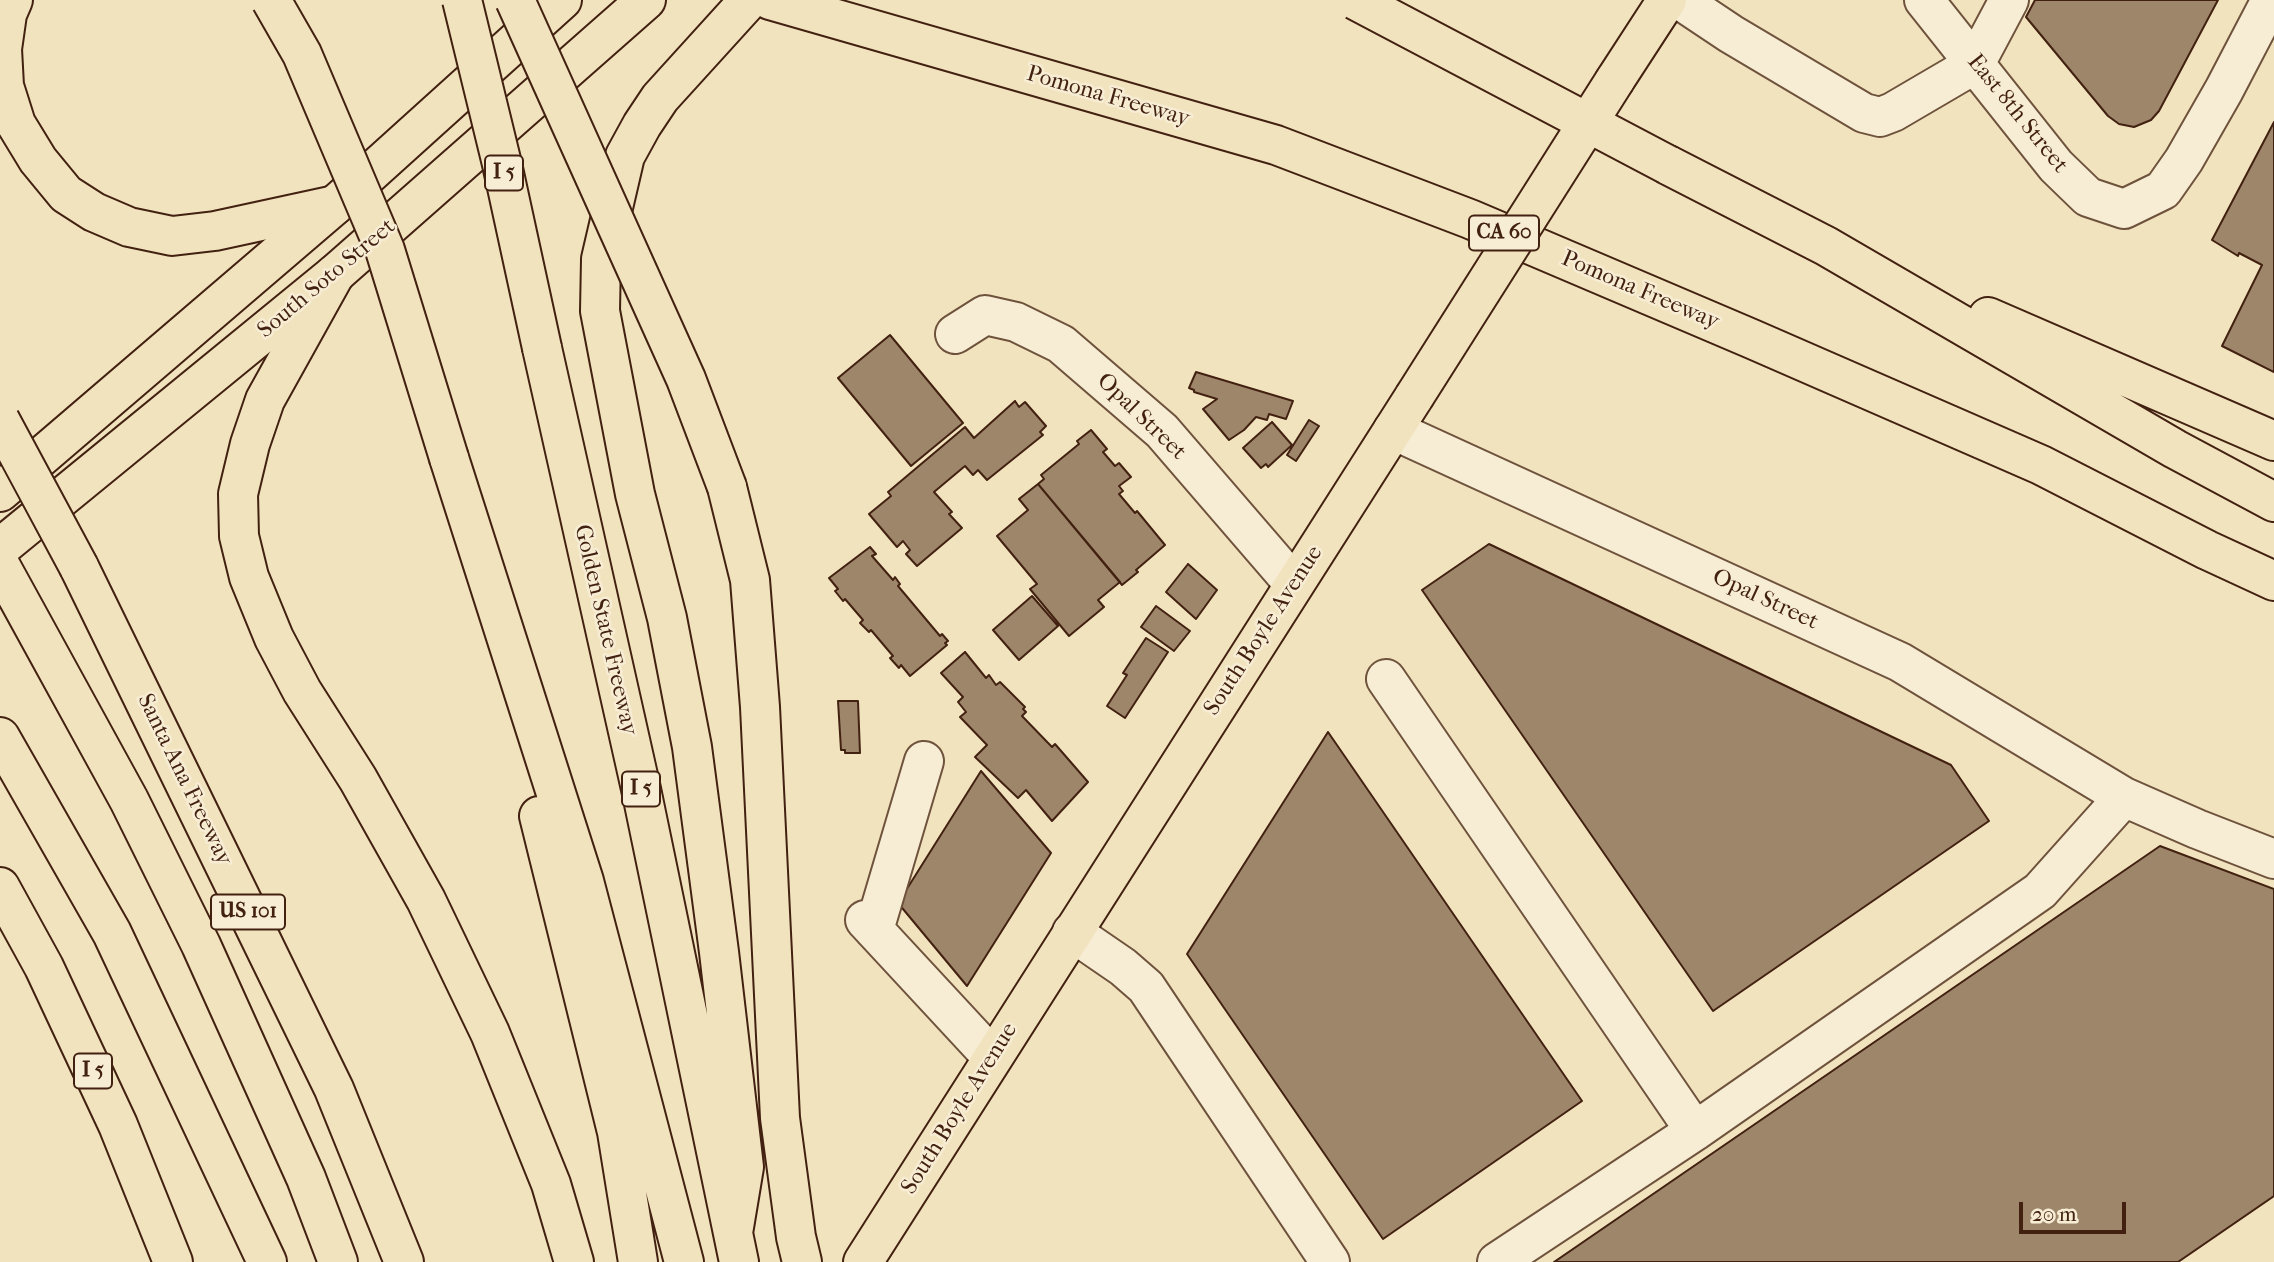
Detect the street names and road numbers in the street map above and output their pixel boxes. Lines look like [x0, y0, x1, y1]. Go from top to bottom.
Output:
street label: East 8th Street [1961, 49, 2073, 179]
street label: Pomona Freeway [1023, 61, 1193, 133]
road number: I 5 [485, 156, 523, 190]
street label: South Soto Street [253, 213, 401, 345]
road number: CA 60 [1469, 216, 1539, 250]
street label: Pomona Freeway [1557, 245, 1723, 337]
street label: Opal Street [1091, 368, 1191, 466]
street label: Golden State Freeway [567, 522, 643, 738]
street label: South Boyle Avenue [1199, 541, 1329, 721]
street label: Opal Street [1708, 563, 1822, 637]
street label: Santa Ana Freeway [131, 690, 237, 870]
road number: I 5 [622, 772, 660, 806]
road number: US 101 [211, 894, 285, 930]
street label: South Boyle Avenue [896, 1018, 1024, 1200]
road number: I 5 [74, 1054, 112, 1088]

